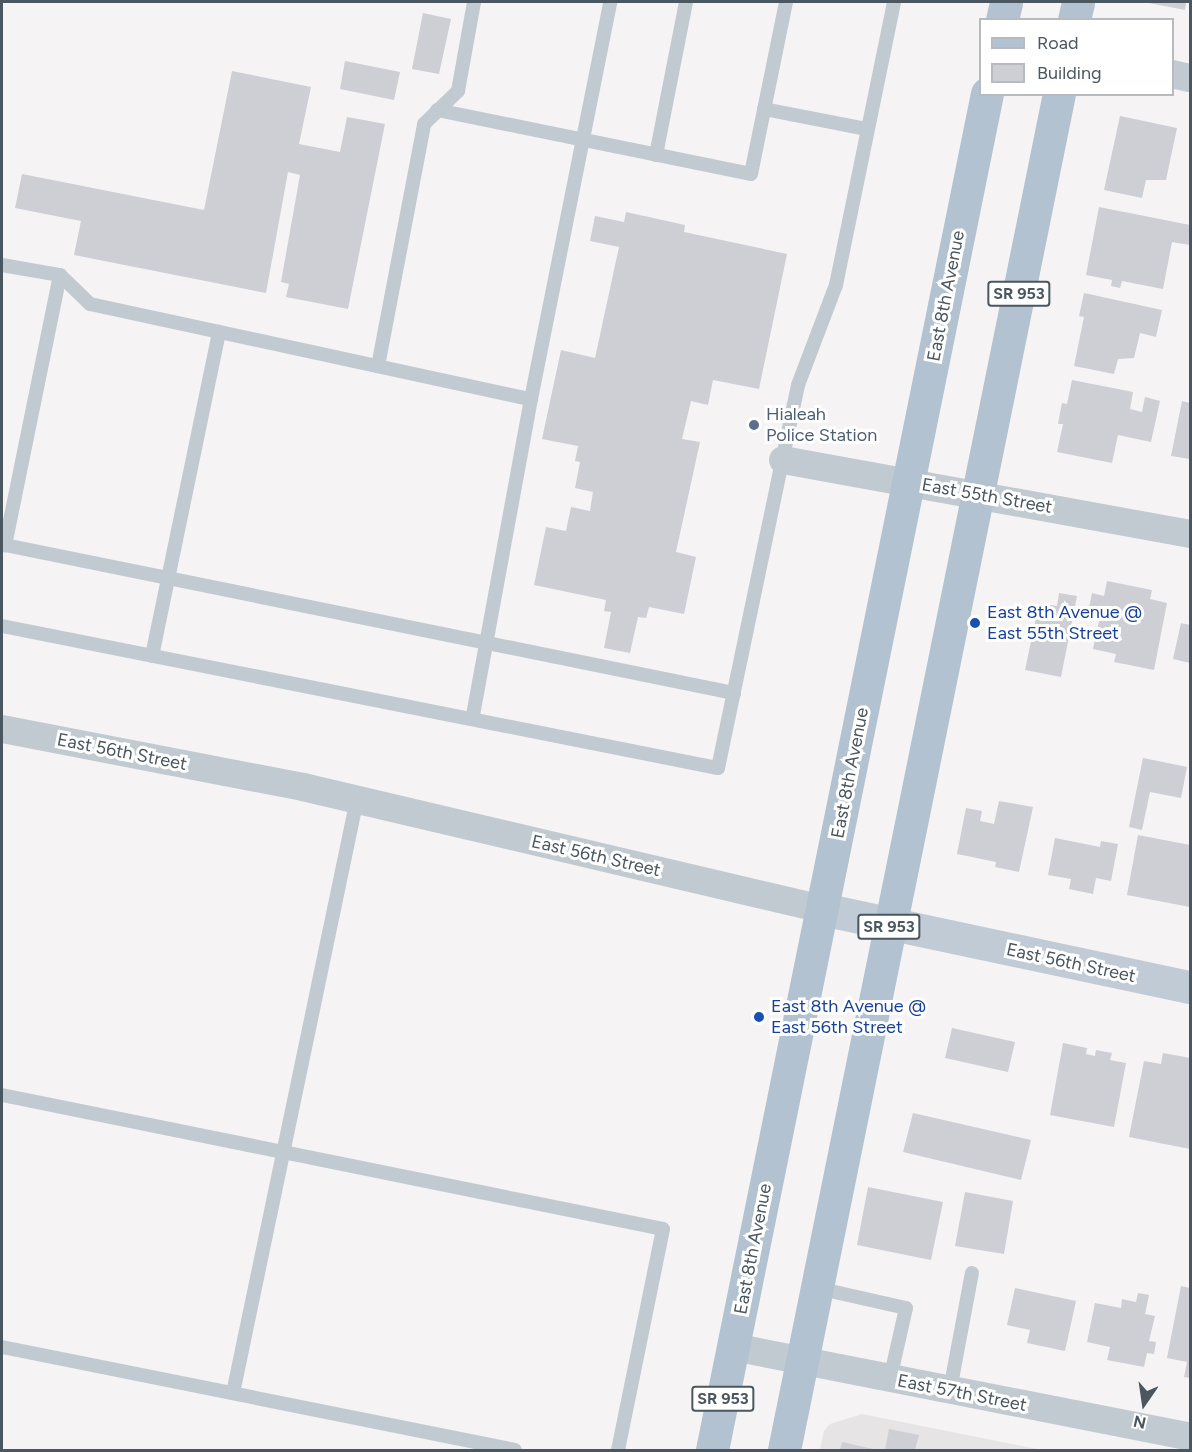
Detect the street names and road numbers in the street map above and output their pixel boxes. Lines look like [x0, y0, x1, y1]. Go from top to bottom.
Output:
street label: East 8th Avenue [923, 229, 969, 363]
road number: SR 953 [986, 281, 1052, 307]
street label: East 55th Street [920, 474, 1054, 518]
street label: East 8th Avenue [827, 706, 873, 840]
street label: East 56th Street [55, 729, 189, 775]
street label: East 56th Street [529, 831, 663, 881]
road number: SR 953 [856, 914, 922, 940]
street label: East 56th Street [1004, 939, 1138, 987]
street label: East 8th Avenue [730, 1182, 776, 1316]
street label: East 57th Street [896, 1370, 1028, 1416]
road number: SR 953 [690, 1386, 756, 1412]

